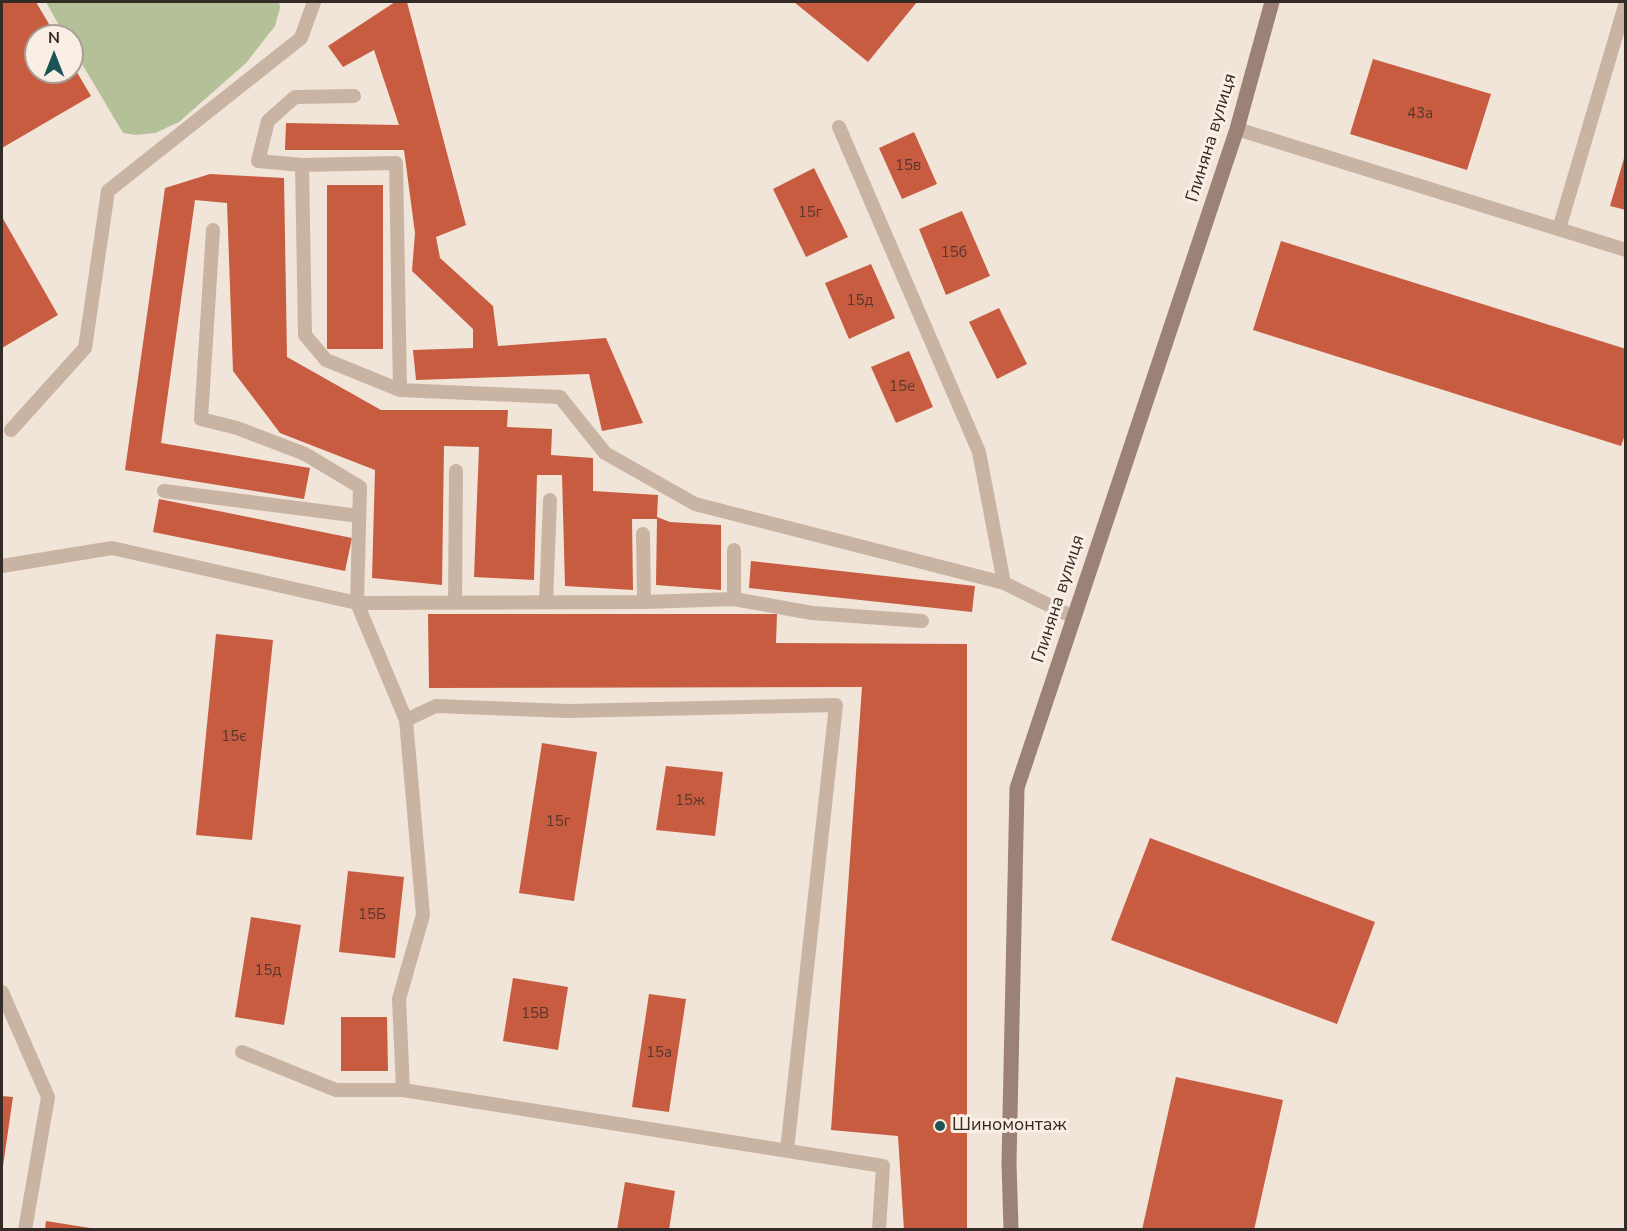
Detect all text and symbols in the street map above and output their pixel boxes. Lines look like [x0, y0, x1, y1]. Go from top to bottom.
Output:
north arrow [24, 24, 84, 84]
text: N [48, 27, 60, 49]
street label: Глиняна вулиця [1182, 71, 1242, 205]
house number: 43а [1407, 105, 1433, 123]
house number: 15в [895, 157, 921, 175]
house number: 15г [798, 204, 822, 222]
house number: 15б [941, 244, 967, 262]
house number: 15д [847, 292, 873, 310]
house number: 15е [889, 378, 915, 396]
street label: Глиняна вулиця [1028, 532, 1090, 666]
house number: 15є [221, 728, 247, 746]
house number: 15ж [675, 792, 705, 810]
house number: 15г [546, 813, 570, 831]
house number: 15Б [358, 906, 386, 924]
house number: 15д [255, 962, 281, 980]
house number: 15В [521, 1005, 549, 1023]
house number: 15а [646, 1044, 672, 1062]
place label: Шиномонтаж [952, 1115, 1067, 1137]
marker: Шиномонтаж [933, 1119, 947, 1133]

